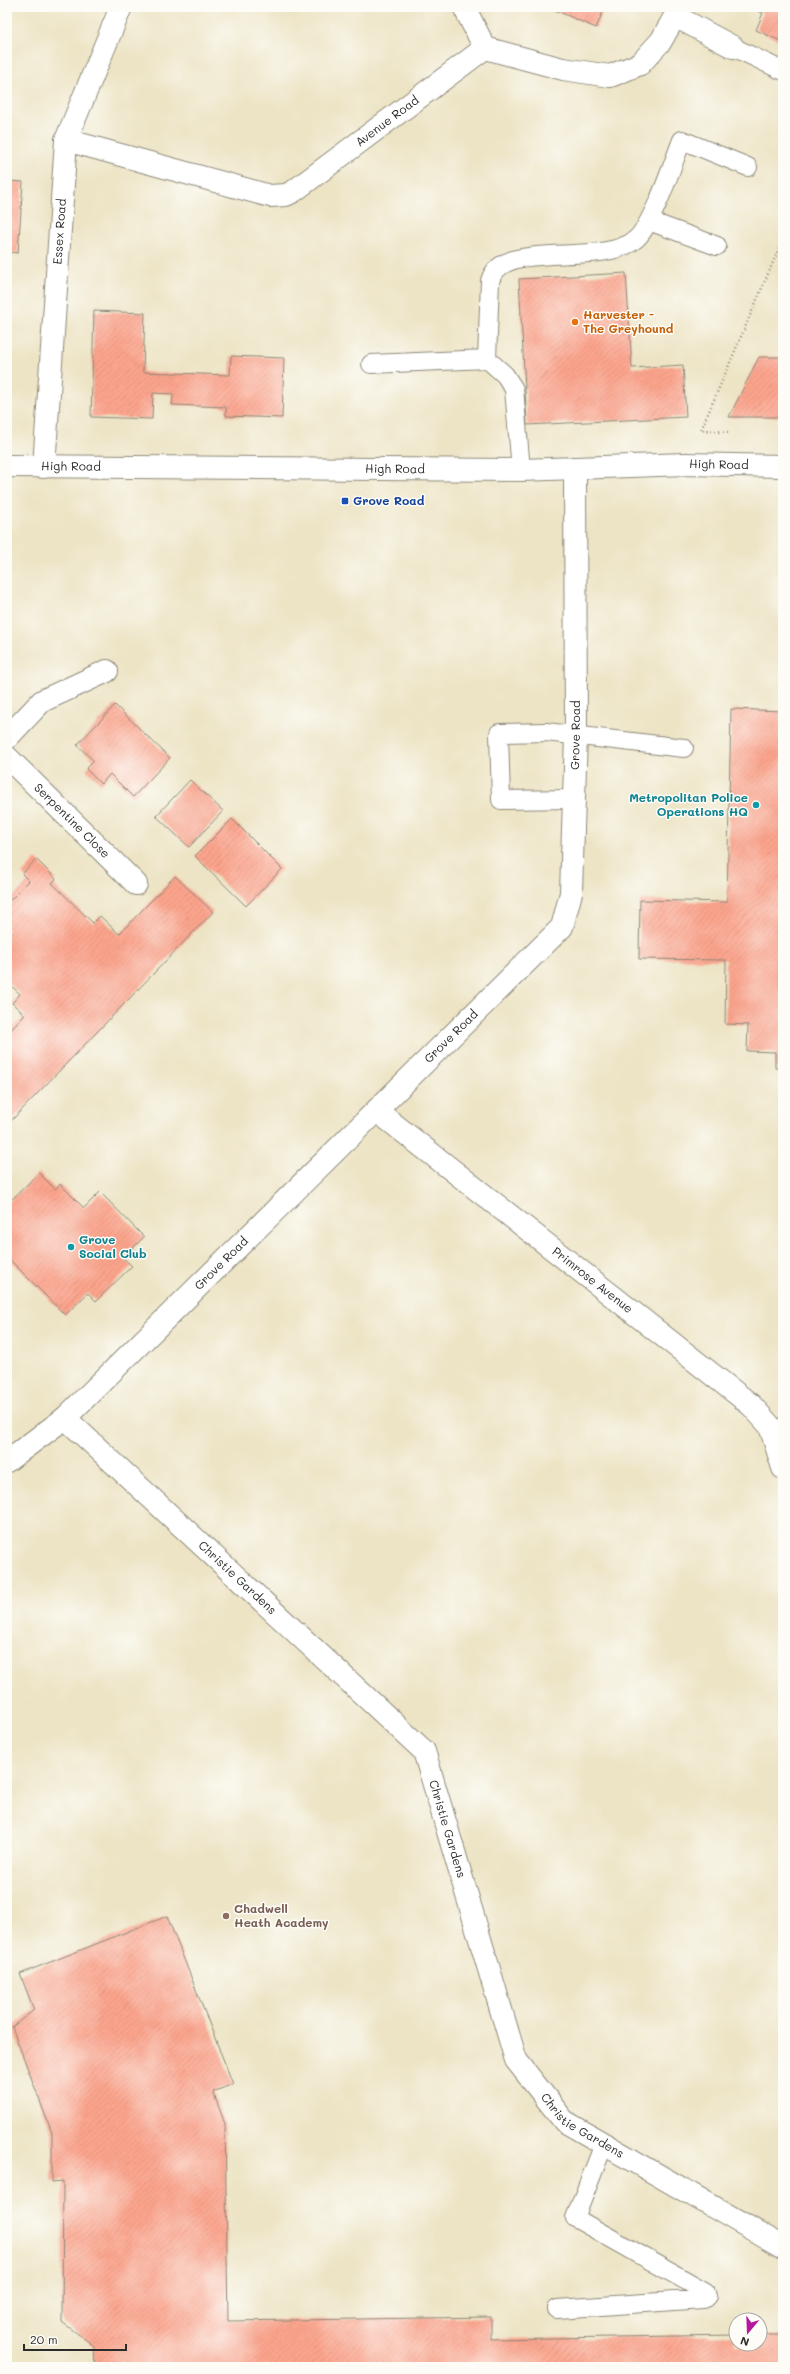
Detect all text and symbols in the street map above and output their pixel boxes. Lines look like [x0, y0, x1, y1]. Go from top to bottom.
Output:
street label: Avenue Road [352, 91, 422, 149]
street label: Essex Road [49, 198, 69, 265]
place label: Harvester - The Greyhound [583, 306, 674, 336]
marker: Harvester - The Greyhound [570, 317, 580, 327]
street label: High Road [689, 455, 749, 472]
street label: High Road [41, 457, 101, 474]
street label: High Road [365, 460, 425, 476]
place label: Grove Road [353, 492, 425, 508]
marker: Grove Road [340, 496, 350, 506]
street label: Grove Road [566, 700, 583, 770]
street label: Serpentine Close [31, 779, 114, 861]
place label: Metropolitan Police Operations HQ [629, 789, 748, 819]
marker: Metropolitan Police Operations HQ [751, 800, 761, 810]
street label: Grove Road [420, 1005, 481, 1066]
place label: Grove Social Club [79, 1231, 147, 1261]
street label: Grove Road [190, 1232, 251, 1293]
marker: Grove Social Club [66, 1242, 76, 1252]
street label: Primrose Avenue [549, 1243, 637, 1316]
street label: Christie Gardens [195, 1537, 281, 1617]
street label: Christie Gardens [426, 1778, 470, 1880]
place label: Chadwell Heath Academy [234, 1900, 329, 1930]
marker: Chadwell Heath Academy [221, 1911, 231, 1921]
street label: Christie Gardens [538, 2089, 627, 2161]
north arrow [728, 2312, 768, 2352]
scale bar [24, 2326, 126, 2352]
text: 20 m [30, 2331, 58, 2347]
text: N [738, 2333, 751, 2350]

